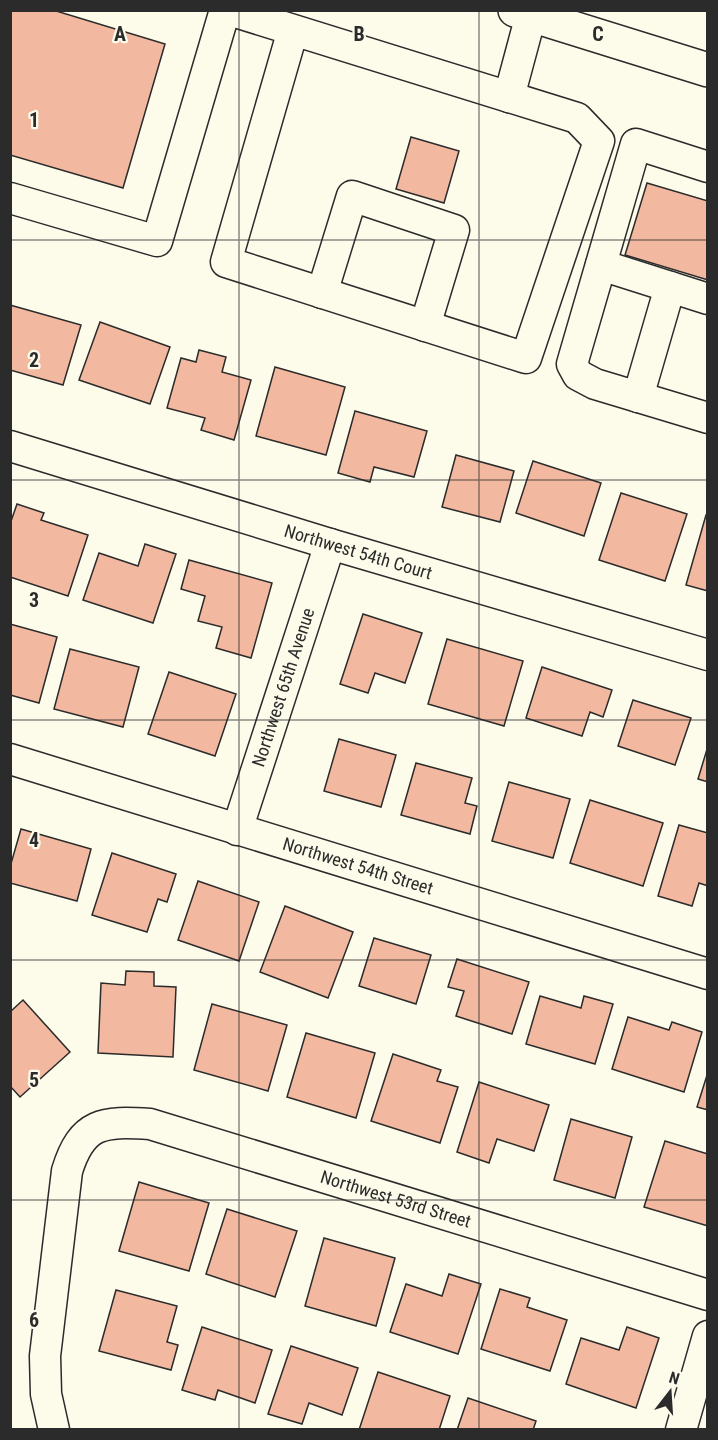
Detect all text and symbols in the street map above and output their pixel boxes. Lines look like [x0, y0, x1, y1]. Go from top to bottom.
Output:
text: A [114, 22, 126, 46]
text: B [353, 22, 365, 46]
text: C [592, 22, 604, 46]
text: 1 [29, 108, 39, 132]
text: 2 [29, 348, 39, 372]
street label: Northwest 54th Court [282, 520, 435, 583]
text: 3 [29, 588, 39, 612]
street label: Northwest 65th Avenue [247, 605, 319, 769]
text: 4 [29, 828, 39, 852]
street label: Northwest 54th Street [280, 833, 436, 899]
text: 5 [29, 1068, 39, 1092]
street label: Northwest 53rd Street [318, 1166, 474, 1232]
text: 6 [29, 1308, 39, 1332]
north arrow [640, 1362, 700, 1422]
text: N [667, 1368, 682, 1389]

